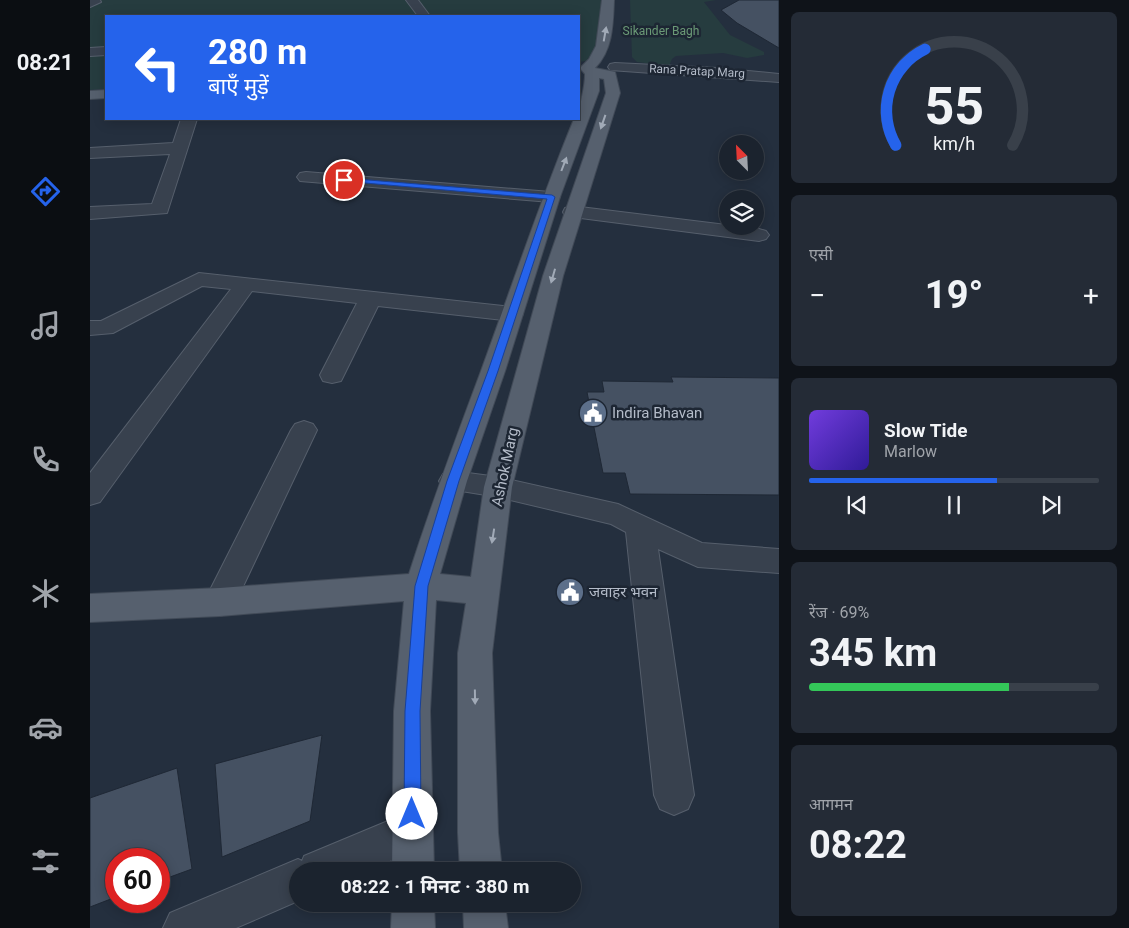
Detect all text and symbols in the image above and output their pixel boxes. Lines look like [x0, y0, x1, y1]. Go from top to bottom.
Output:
park label: Sikander Bagh [623, 24, 699, 38]
one-way arrow [601, 25, 609, 41]
text: 280 m [208, 32, 307, 73]
icon: left [125, 35, 190, 100]
text: 08:21 [17, 50, 73, 75]
street label: Rana Pratap Marg [649, 62, 745, 80]
text: बाएँ मुड़ें [208, 74, 269, 99]
text: 55 [924, 76, 984, 137]
one-way arrow [598, 114, 606, 129]
text: km/h [933, 133, 975, 154]
north arrow [719, 135, 764, 180]
map controls [719, 135, 764, 235]
one-way arrow [560, 156, 568, 171]
pin [323, 159, 365, 201]
icon: arrive [330, 166, 358, 194]
icon: directions [28, 174, 63, 209]
button: layers [719, 190, 764, 235]
text: एसी [809, 245, 833, 264]
one-way arrow [548, 269, 556, 284]
text: 19° [925, 273, 983, 317]
text: − [809, 279, 825, 312]
text: + [1083, 279, 1099, 312]
icon: music [28, 308, 63, 343]
public building icon: Indira Bhavan [578, 398, 608, 428]
place label: Indira Bhavan [612, 404, 702, 422]
text: Slow Tide [884, 419, 967, 442]
street label: Ashok Marg [488, 426, 522, 508]
icon: phone [28, 442, 63, 477]
text: Marlow [884, 442, 937, 461]
icon: previous [843, 491, 871, 519]
icon: pause [940, 491, 968, 519]
icon: next [1037, 491, 1065, 519]
one-way arrow [488, 529, 496, 545]
icon: climate [28, 576, 63, 611]
public building icon: जवाहर भवन [555, 577, 585, 607]
place label: जवाहर भवन [589, 583, 658, 601]
text: रेंज · 69% [809, 603, 869, 622]
text: 345 km [809, 631, 937, 675]
one-way arrow [472, 690, 480, 706]
icon: car [28, 710, 63, 745]
position arrow [385, 787, 437, 839]
text: आगमन [809, 795, 853, 814]
text: 08:22 [809, 823, 907, 867]
icon: filters [28, 844, 63, 879]
speed limit sign: 60 [105, 848, 170, 913]
text: 08:22 · 1 मिनट · 380 m [341, 875, 529, 898]

